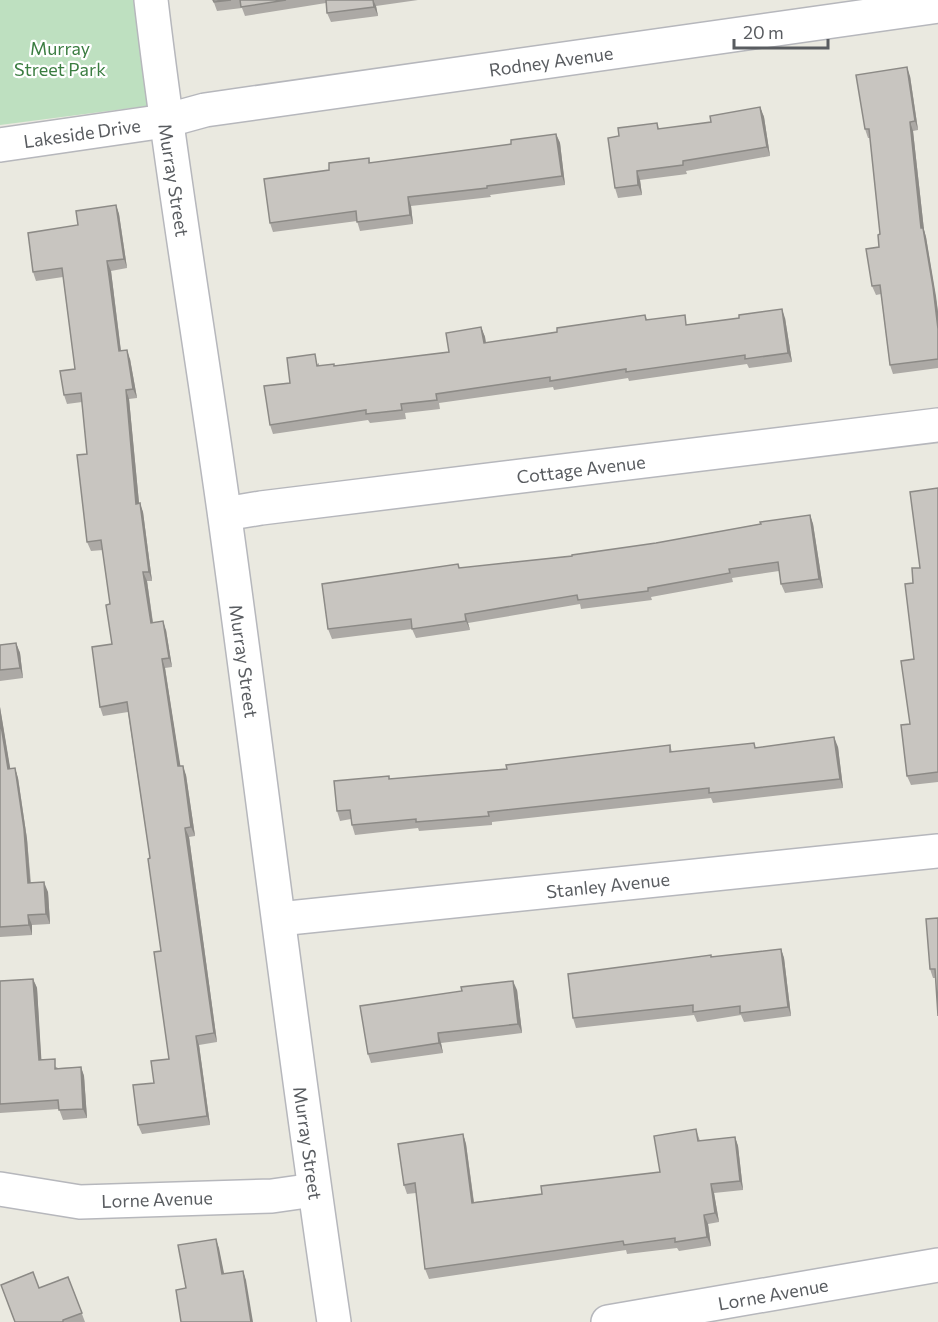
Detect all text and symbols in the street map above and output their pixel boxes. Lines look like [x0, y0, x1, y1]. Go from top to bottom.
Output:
scale bar [734, 12, 828, 50]
text: 20 m [743, 21, 784, 43]
park label: Murray Street Park [14, 37, 106, 80]
street label: Rodney Avenue [488, 41, 614, 81]
street label: Lakeside Drive [22, 114, 142, 152]
street label: Murray Street [154, 122, 194, 238]
street label: Cottage Avenue [515, 450, 647, 488]
street label: Murray Street [225, 603, 263, 719]
street label: Stanley Avenue [545, 868, 671, 902]
street label: Murray Street [289, 1085, 327, 1201]
street label: Lorne Avenue [101, 1186, 213, 1212]
street label: Lorne Avenue [716, 1273, 830, 1315]

